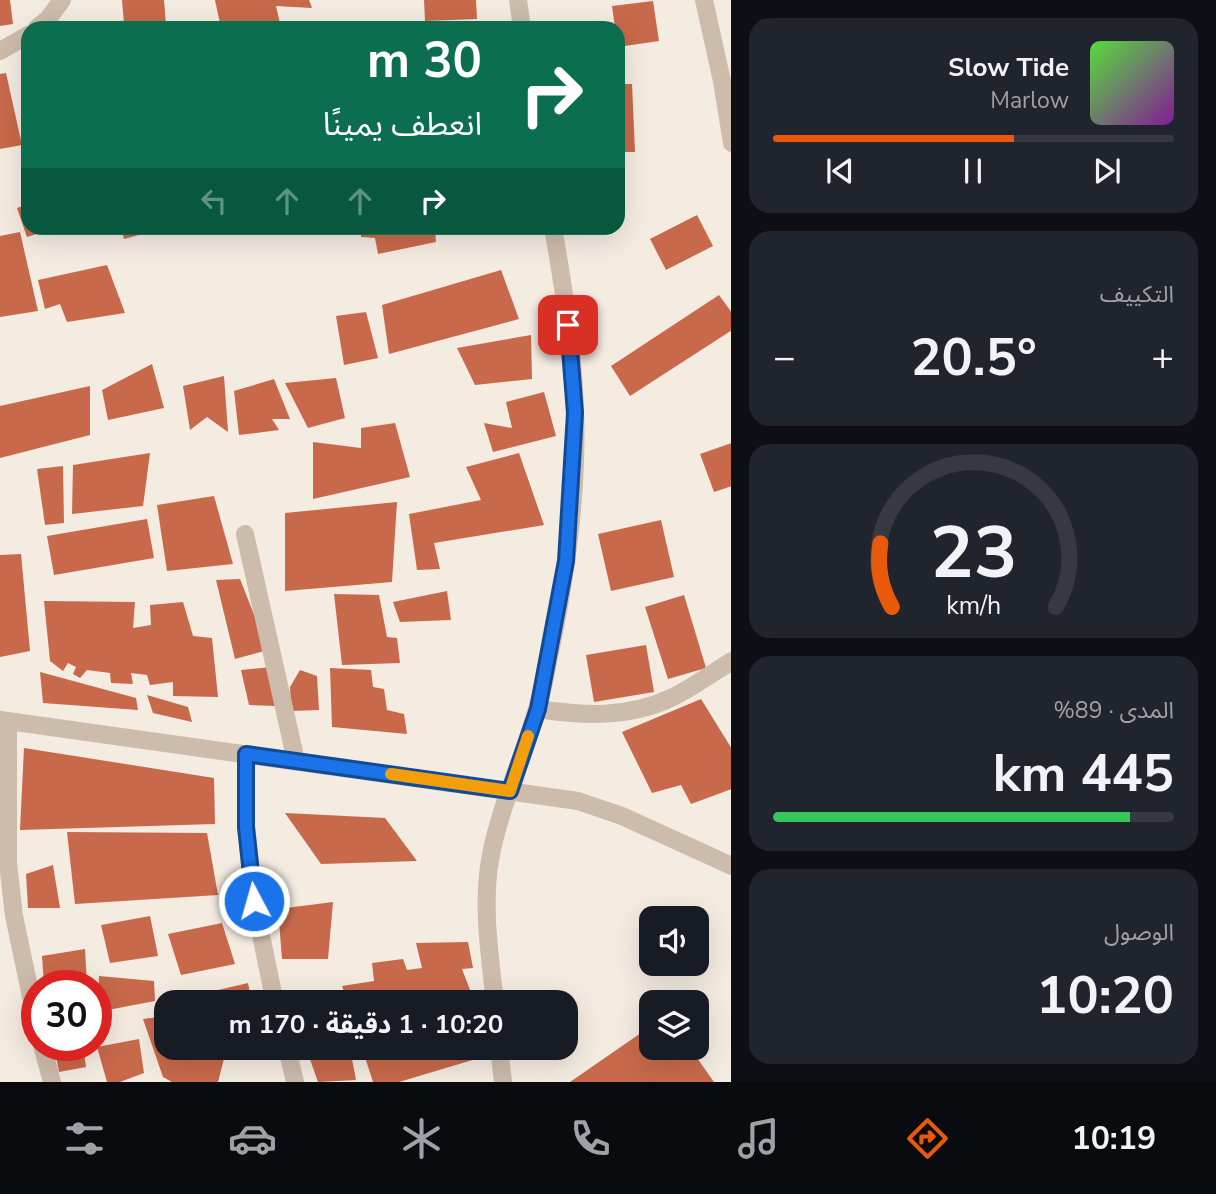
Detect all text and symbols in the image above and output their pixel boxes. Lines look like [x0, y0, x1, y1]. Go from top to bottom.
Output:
text: 30 m [367, 27, 482, 94]
icon: right [506, 49, 597, 140]
text: Slow Tide [948, 50, 1069, 85]
text: Marlow [990, 85, 1069, 116]
text: انعطف يمينًا [323, 103, 482, 146]
icon: previous [821, 152, 859, 190]
icon: pause [954, 152, 992, 190]
icon: next [1088, 152, 1126, 190]
icon: left [195, 182, 233, 220]
icon: ahead [268, 182, 306, 220]
icon: ahead [341, 182, 379, 220]
icon: right [414, 182, 452, 220]
text: التكييف [1100, 279, 1174, 310]
pin [538, 295, 598, 355]
icon: arrive [549, 306, 587, 344]
text: 20.5° [910, 322, 1037, 393]
text: − [773, 332, 796, 383]
text: + [1151, 332, 1174, 383]
text: 23 [930, 503, 1017, 603]
text: km/h [946, 589, 1001, 623]
text: المدى · 89% [1053, 695, 1174, 726]
text: 445 km [993, 738, 1174, 809]
position arrow [217, 864, 291, 938]
map controls [639, 906, 709, 1060]
button: sound [639, 906, 709, 976]
text: الوصول [1104, 917, 1174, 948]
text: 10:20 [1036, 960, 1174, 1031]
speed limit sign: 30 [21, 970, 112, 1061]
button: layers [639, 990, 709, 1060]
text: 10:20 · 1 دقيقة · 170 m [229, 1007, 503, 1042]
icon: filters [60, 1114, 109, 1163]
icon: car [228, 1114, 277, 1163]
icon: climate [397, 1114, 446, 1163]
icon: phone [566, 1114, 615, 1163]
icon: music [734, 1114, 783, 1163]
icon: directions [903, 1114, 952, 1163]
text: 10:19 [1071, 1117, 1156, 1160]

